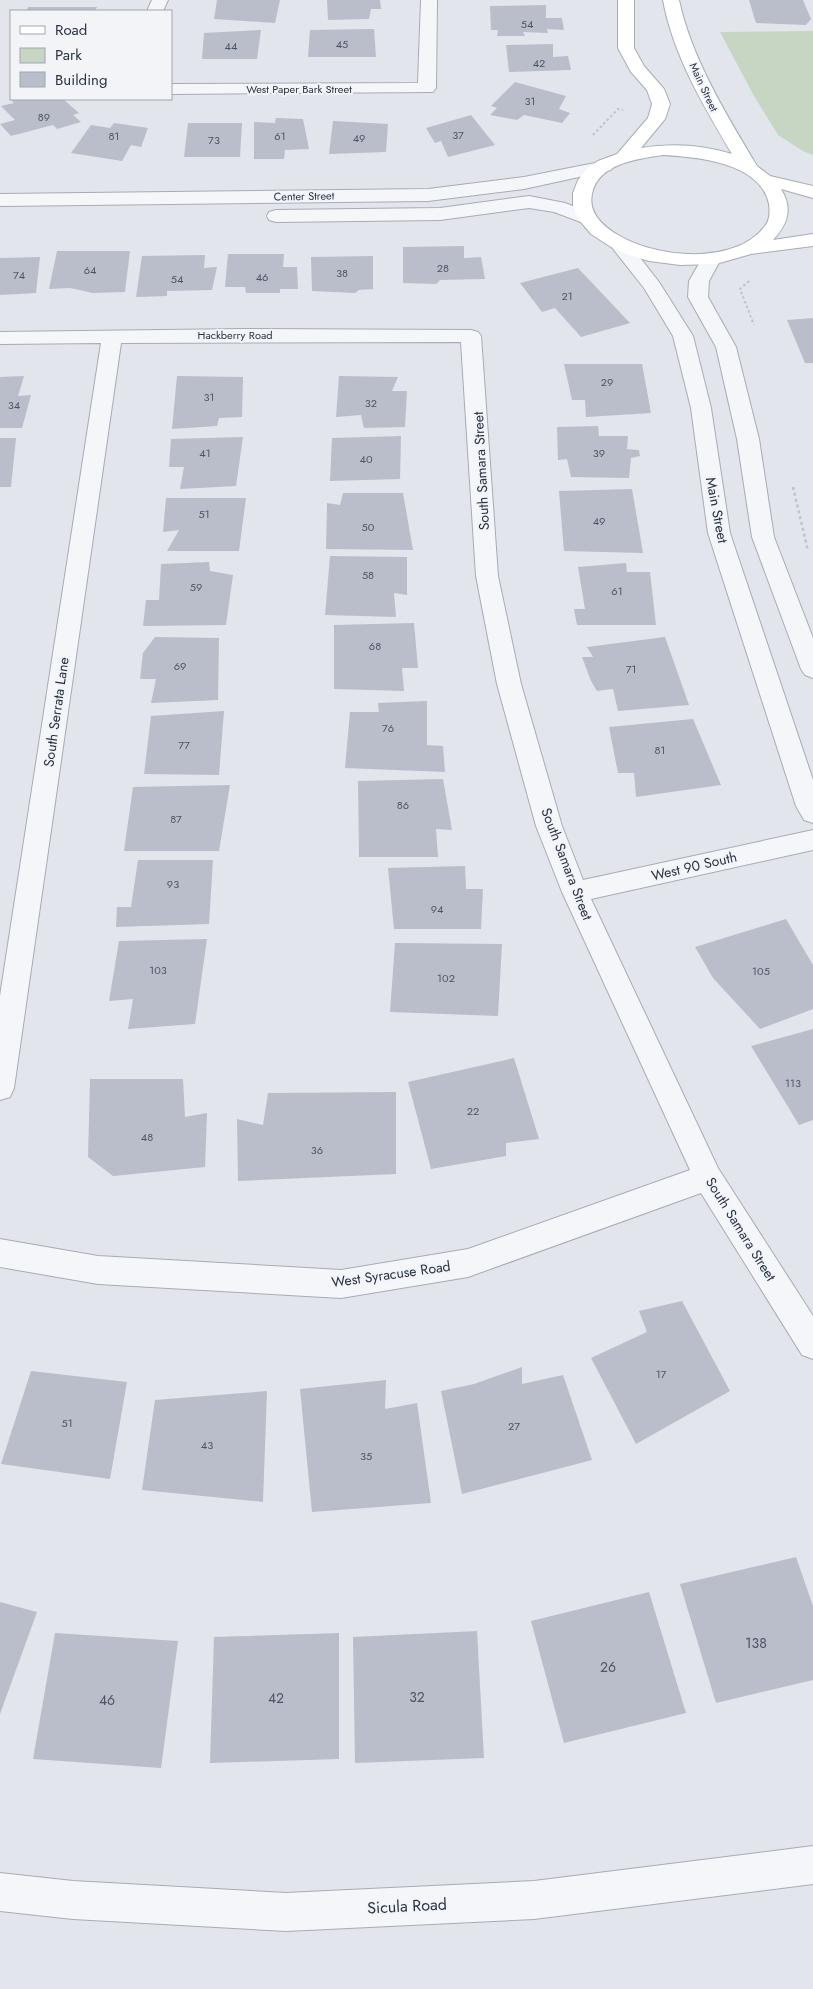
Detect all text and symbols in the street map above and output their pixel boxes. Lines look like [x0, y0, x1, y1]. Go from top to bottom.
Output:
legend [10, 10, 172, 100]
house number: 54 [521, 16, 534, 32]
text: Road [55, 19, 87, 41]
house number: 45 [336, 36, 348, 52]
house number: 44 [225, 38, 238, 54]
text: Park [55, 44, 82, 66]
house number: 42 [533, 55, 545, 71]
street label: Main Street [686, 60, 722, 114]
text: Building [55, 69, 107, 91]
street label: West Paper Bark Street [246, 81, 352, 97]
house number: 31 [525, 93, 535, 109]
house number: 89 [38, 109, 50, 125]
house number: 37 [452, 127, 464, 143]
house number: 81 [109, 128, 119, 144]
house number: 61 [274, 128, 286, 144]
house number: 49 [353, 130, 365, 146]
house number: 73 [208, 132, 220, 148]
street label: Center Street [274, 187, 335, 205]
house number: 28 [437, 260, 449, 276]
house number: 64 [84, 262, 97, 278]
house number: 38 [336, 265, 348, 281]
house number: 74 [13, 267, 26, 283]
house number: 46 [256, 269, 268, 285]
house number: 54 [171, 271, 184, 287]
house number: 21 [561, 288, 573, 304]
street label: Hackberry Road [198, 327, 272, 343]
house number: 29 [601, 374, 613, 390]
house number: 31 [204, 389, 214, 405]
house number: 32 [365, 395, 377, 411]
house number: 34 [8, 397, 21, 413]
street label: South Samara Street [468, 411, 494, 531]
house number: 41 [199, 445, 211, 461]
house number: 39 [593, 445, 605, 461]
house number: 40 [359, 451, 373, 467]
street label: Main Street [701, 475, 733, 545]
house number: 51 [198, 506, 210, 522]
house number: 49 [593, 513, 605, 529]
house number: 50 [362, 519, 375, 535]
house number: 58 [362, 567, 374, 583]
house number: 59 [190, 579, 202, 595]
house number: 61 [611, 583, 623, 599]
house number: 68 [369, 638, 381, 654]
street label: South Serrata Lane [38, 656, 74, 768]
house number: 69 [174, 658, 186, 674]
house number: 71 [626, 661, 636, 677]
house number: 76 [382, 720, 394, 736]
house number: 77 [178, 737, 190, 753]
house number: 81 [655, 742, 665, 758]
house number: 86 [397, 797, 409, 813]
street label: South Samara Street [536, 805, 598, 924]
house number: 87 [170, 811, 182, 827]
street label: West 90 South [649, 846, 739, 886]
house number: 93 [167, 876, 179, 892]
house number: 94 [431, 901, 444, 917]
house number: 103 [149, 962, 167, 978]
house number: 105 [752, 963, 770, 979]
house number: 102 [437, 970, 455, 986]
house number: 113 [785, 1075, 801, 1091]
house number: 22 [467, 1103, 479, 1119]
house number: 48 [141, 1129, 153, 1145]
house number: 36 [311, 1142, 323, 1158]
street label: South Samara Street [701, 1173, 781, 1285]
street label: West Syracuse Road [330, 1256, 452, 1292]
house number: 17 [656, 1366, 667, 1382]
house number: 51 [61, 1415, 73, 1431]
house number: 27 [508, 1418, 520, 1434]
house number: 43 [201, 1437, 213, 1453]
house number: 35 [360, 1448, 372, 1464]
house number: 138 [745, 1633, 767, 1653]
house number: 26 [600, 1657, 616, 1677]
house number: 32 [409, 1687, 425, 1707]
house number: 42 [268, 1688, 284, 1708]
house number: 46 [99, 1690, 115, 1710]
street label: Sicula Road [367, 1892, 447, 1920]

